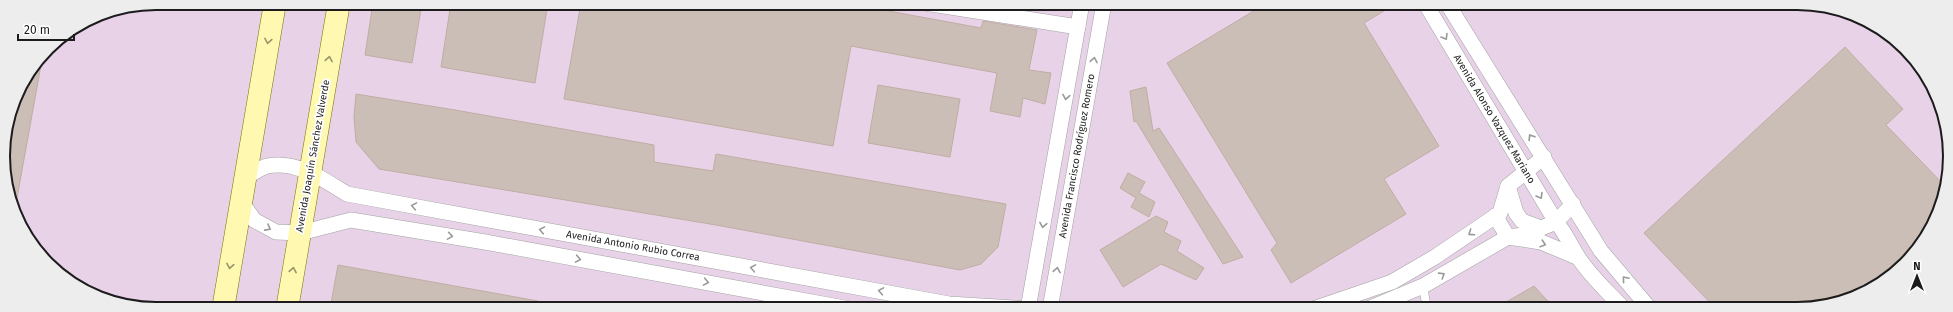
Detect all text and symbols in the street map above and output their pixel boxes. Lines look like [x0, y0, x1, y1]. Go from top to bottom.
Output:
scale bar [18, 16, 74, 42]
text: 20 m [24, 23, 50, 37]
one-way arrow [1440, 33, 1447, 40]
one-way arrow [264, 38, 273, 45]
street label: Avenida Alonso Vazquez Mariano [1451, 52, 1537, 186]
one-way arrow [324, 56, 333, 62]
one-way arrow [1090, 57, 1098, 63]
street label: Avenida Francisco Rodríguez Romero [1056, 73, 1097, 239]
street label: Avenida Joaquín Sánchez Valverde [293, 79, 332, 233]
one-way arrow [1062, 94, 1071, 100]
one-way arrow [1528, 134, 1536, 141]
one-way arrow [1536, 192, 1543, 199]
one-way arrow [411, 203, 417, 211]
one-way arrow [1040, 222, 1048, 228]
one-way arrow [264, 223, 271, 230]
one-way arrow [539, 226, 545, 234]
street label: Avenida Antonio Rubio Correa [565, 228, 701, 264]
one-way arrow [1468, 228, 1475, 235]
one-way arrow [447, 232, 453, 240]
one-way arrow [1540, 239, 1547, 248]
one-way arrow [575, 254, 581, 263]
north arrow [1897, 256, 1937, 296]
text: N [1913, 260, 1921, 273]
one-way arrow [226, 263, 235, 269]
one-way arrow [750, 264, 756, 272]
one-way arrow [288, 267, 297, 273]
one-way arrow [1052, 267, 1060, 273]
one-way arrow [1438, 272, 1445, 280]
one-way arrow [1622, 277, 1629, 284]
one-way arrow [703, 278, 709, 286]
one-way arrow [877, 288, 884, 296]

